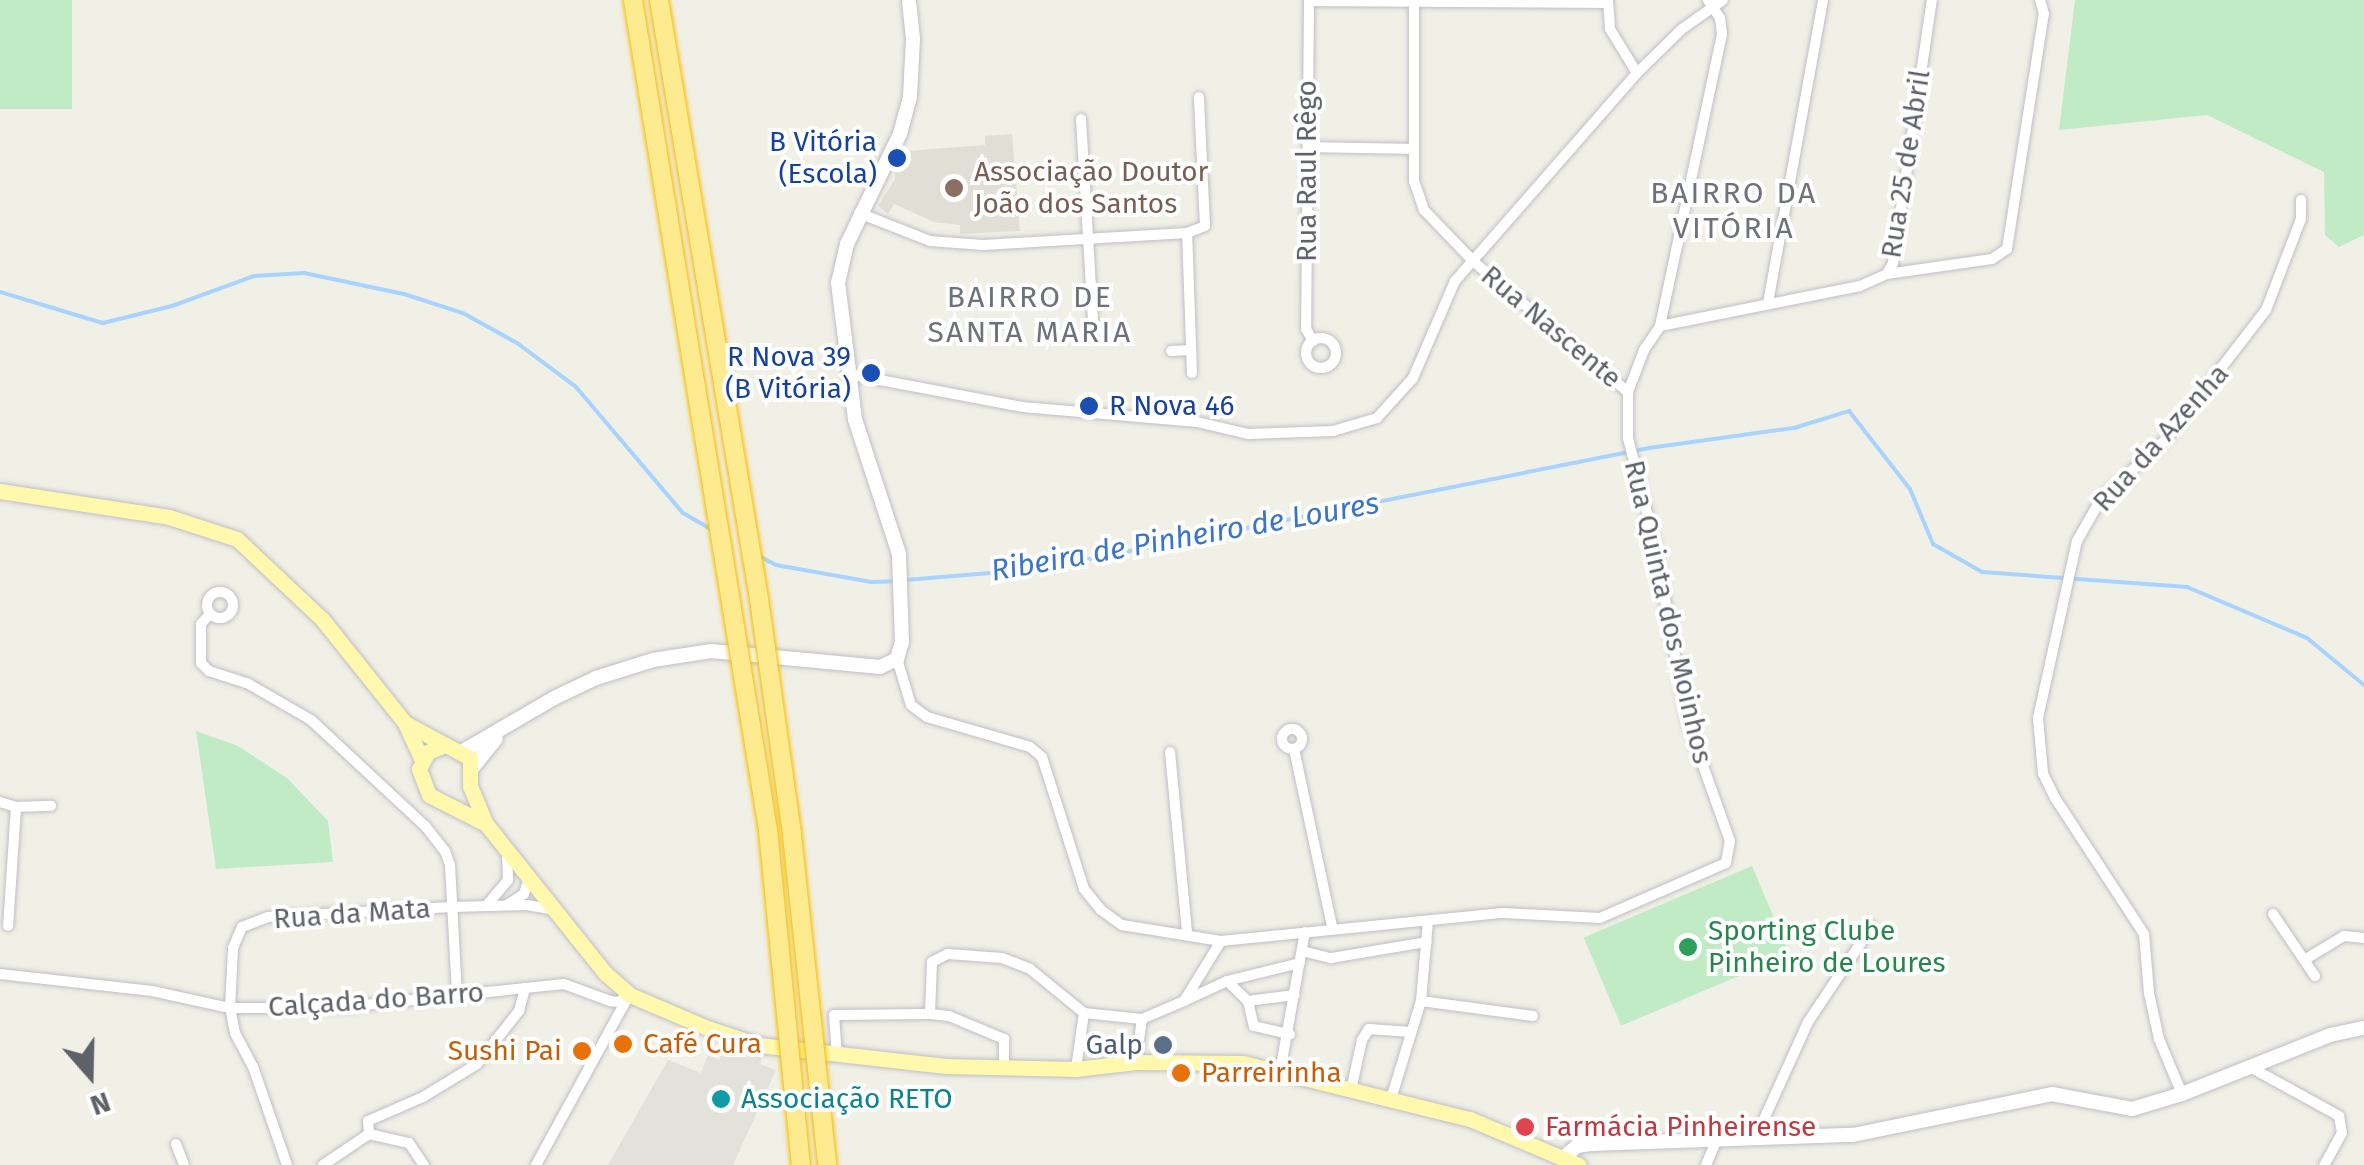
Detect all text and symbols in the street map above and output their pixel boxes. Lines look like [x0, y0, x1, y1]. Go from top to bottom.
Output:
street label: Rua 25 de Abril [1875, 67, 1937, 261]
street label: Rua Raul Rêgo [1290, 80, 1324, 262]
place label: B Vitória (Escola) [769, 125, 877, 191]
marker: B Vitória (Escola) [886, 147, 908, 169]
place label: Associação Doutor João dos Santos [974, 155, 1208, 221]
district label: BAIRRO DA VITÓRIA [1650, 175, 1818, 246]
marker: Associação Doutor João dos Santos [943, 177, 965, 199]
street label: Rua Nascente [1474, 259, 1628, 395]
district label: BAIRRO DE SANTA MARIA [927, 279, 1133, 350]
place label: R Nova 39 (B Vitória) [725, 340, 851, 406]
street label: Rua da Azenha [2086, 357, 2236, 519]
marker: R Nova 39 (B Vitória) [860, 362, 882, 384]
place label: R Nova 46 [1109, 389, 1235, 423]
marker: R Nova 46 [1078, 395, 1100, 417]
street label: Rua Quinta dos Moinhos [1617, 457, 1719, 767]
water label: Ribeira de Pinheiro de Loures [988, 485, 1382, 589]
street label: Rua da Mata [272, 892, 432, 936]
place label: Sporting Clube Pinheiro de Loures [1708, 914, 1945, 980]
marker: Sporting Clube Pinheiro de Loures [1677, 936, 1699, 958]
street label: Calçada do Barro [267, 976, 485, 1024]
north arrow [40, 1025, 140, 1125]
place label: Café Cura [643, 1027, 762, 1061]
place label: Galp [1086, 1028, 1143, 1062]
marker: Café Cura [612, 1033, 634, 1055]
place label: Sushi Pai [448, 1034, 562, 1068]
marker: Galp [1152, 1034, 1174, 1056]
marker: Sushi Pai [571, 1040, 593, 1062]
place label: Parreirinha [1201, 1056, 1342, 1090]
marker: Parreirinha [1170, 1062, 1192, 1084]
place label: Associação RETO [741, 1082, 953, 1116]
text: N [86, 1085, 115, 1122]
marker: Associação RETO [710, 1088, 732, 1110]
place label: Farmácia Pinheirense [1545, 1110, 1816, 1144]
marker: Farmácia Pinheirense [1514, 1116, 1536, 1138]

